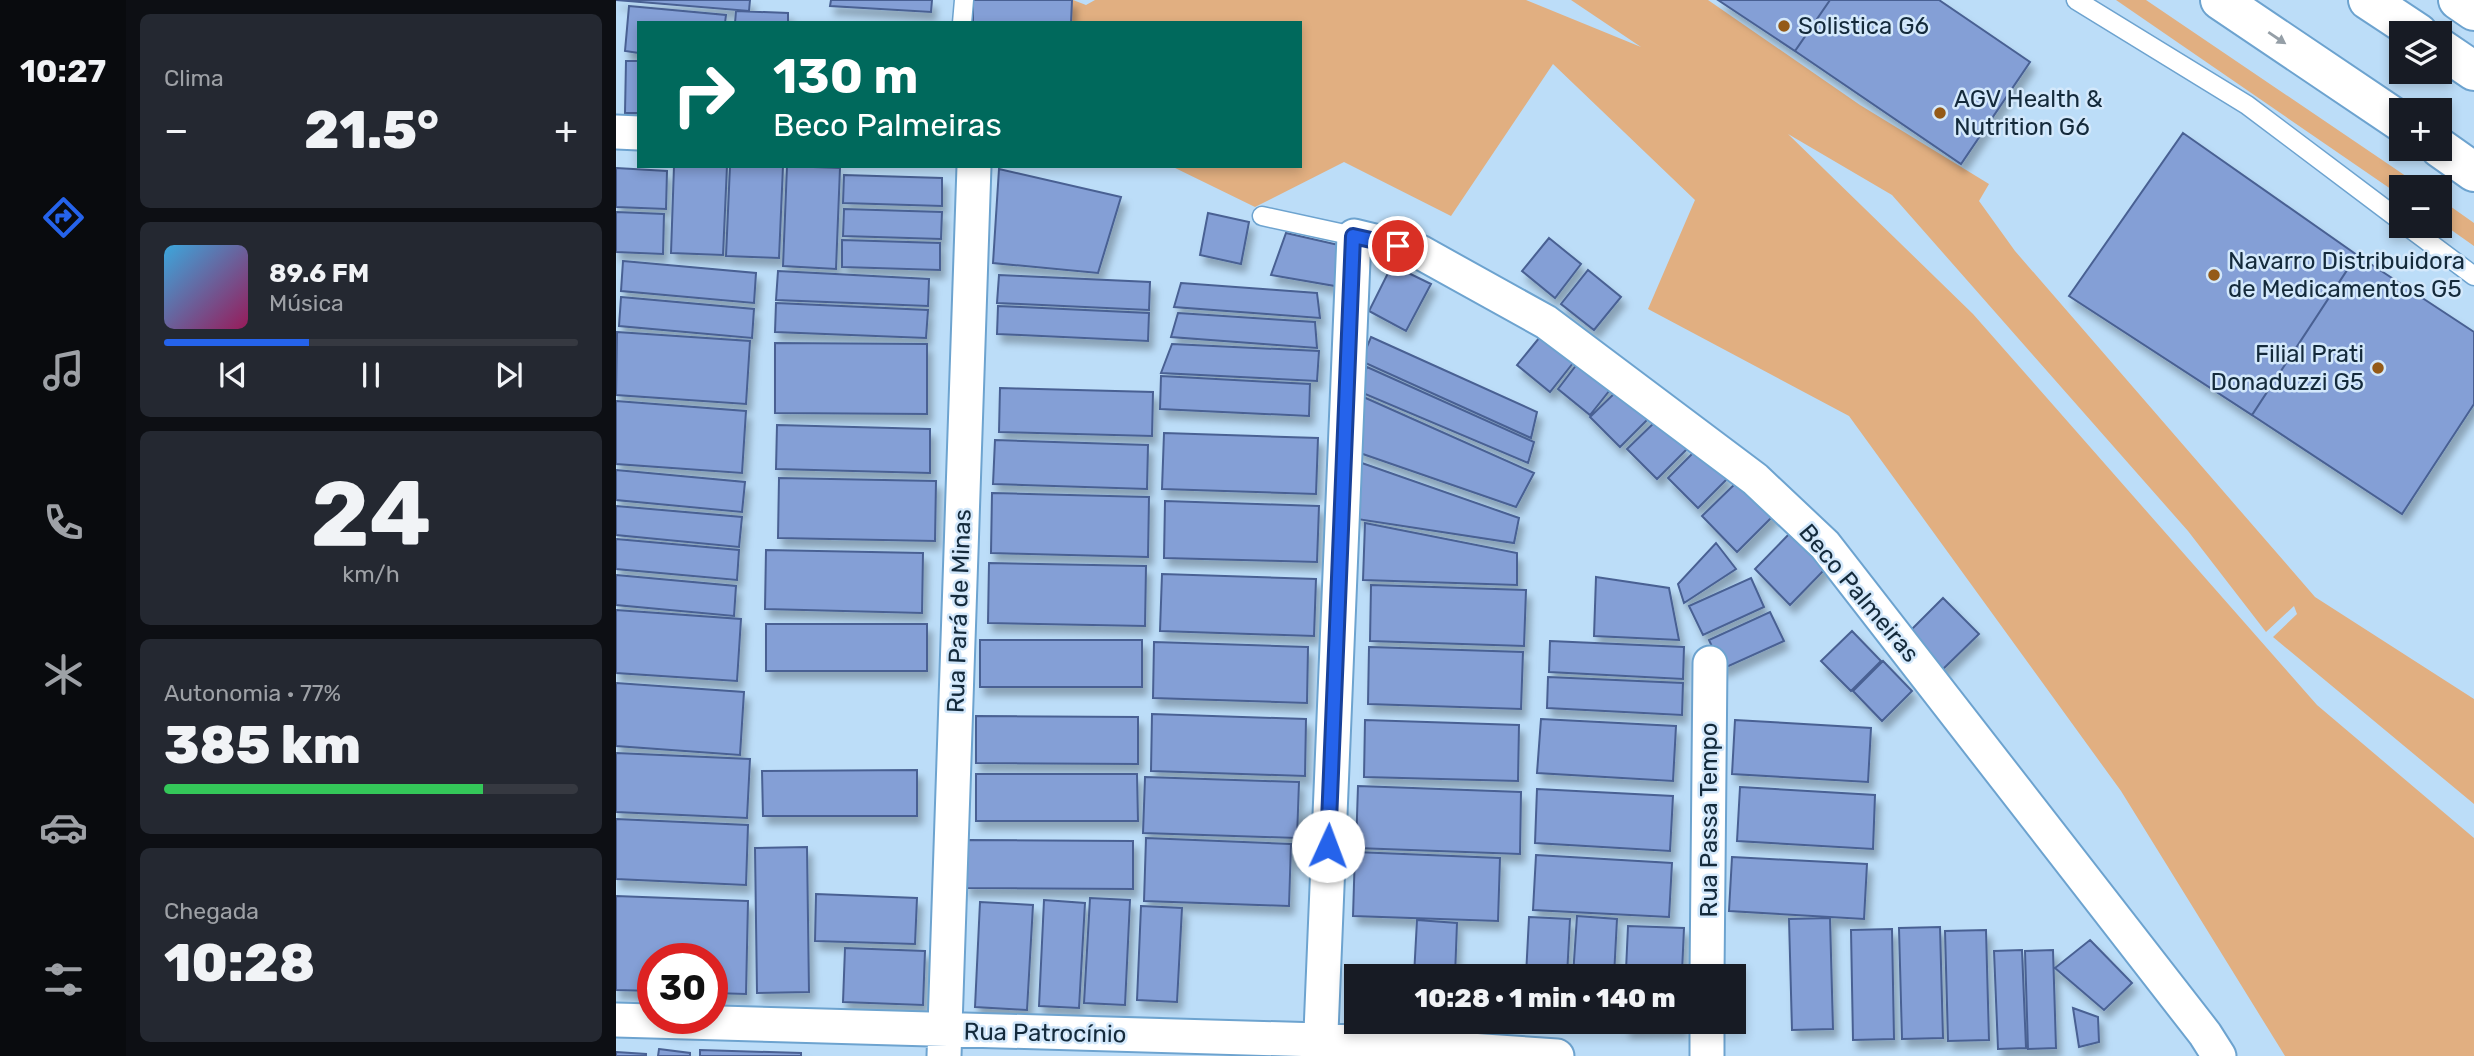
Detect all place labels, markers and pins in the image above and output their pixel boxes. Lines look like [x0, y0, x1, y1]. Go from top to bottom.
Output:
place label: Solistica G6 [1798, 12, 1929, 40]
marker: Solistica G6 [1776, 18, 1792, 34]
place label: AGV Health & Nutrition G6 [1954, 85, 2103, 141]
marker: AGV Health & Nutrition G6 [1932, 105, 1948, 121]
pin [1368, 216, 1428, 276]
place label: Navarro Distribuidora de Medicamentos G5 [2228, 247, 2465, 303]
marker: Navarro Distribuidora de Medicamentos G5 [2206, 267, 2222, 283]
place label: Filial Prati Donaduzzi G5 [2210, 340, 2364, 396]
marker: Filial Prati Donaduzzi G5 [2370, 360, 2386, 376]

